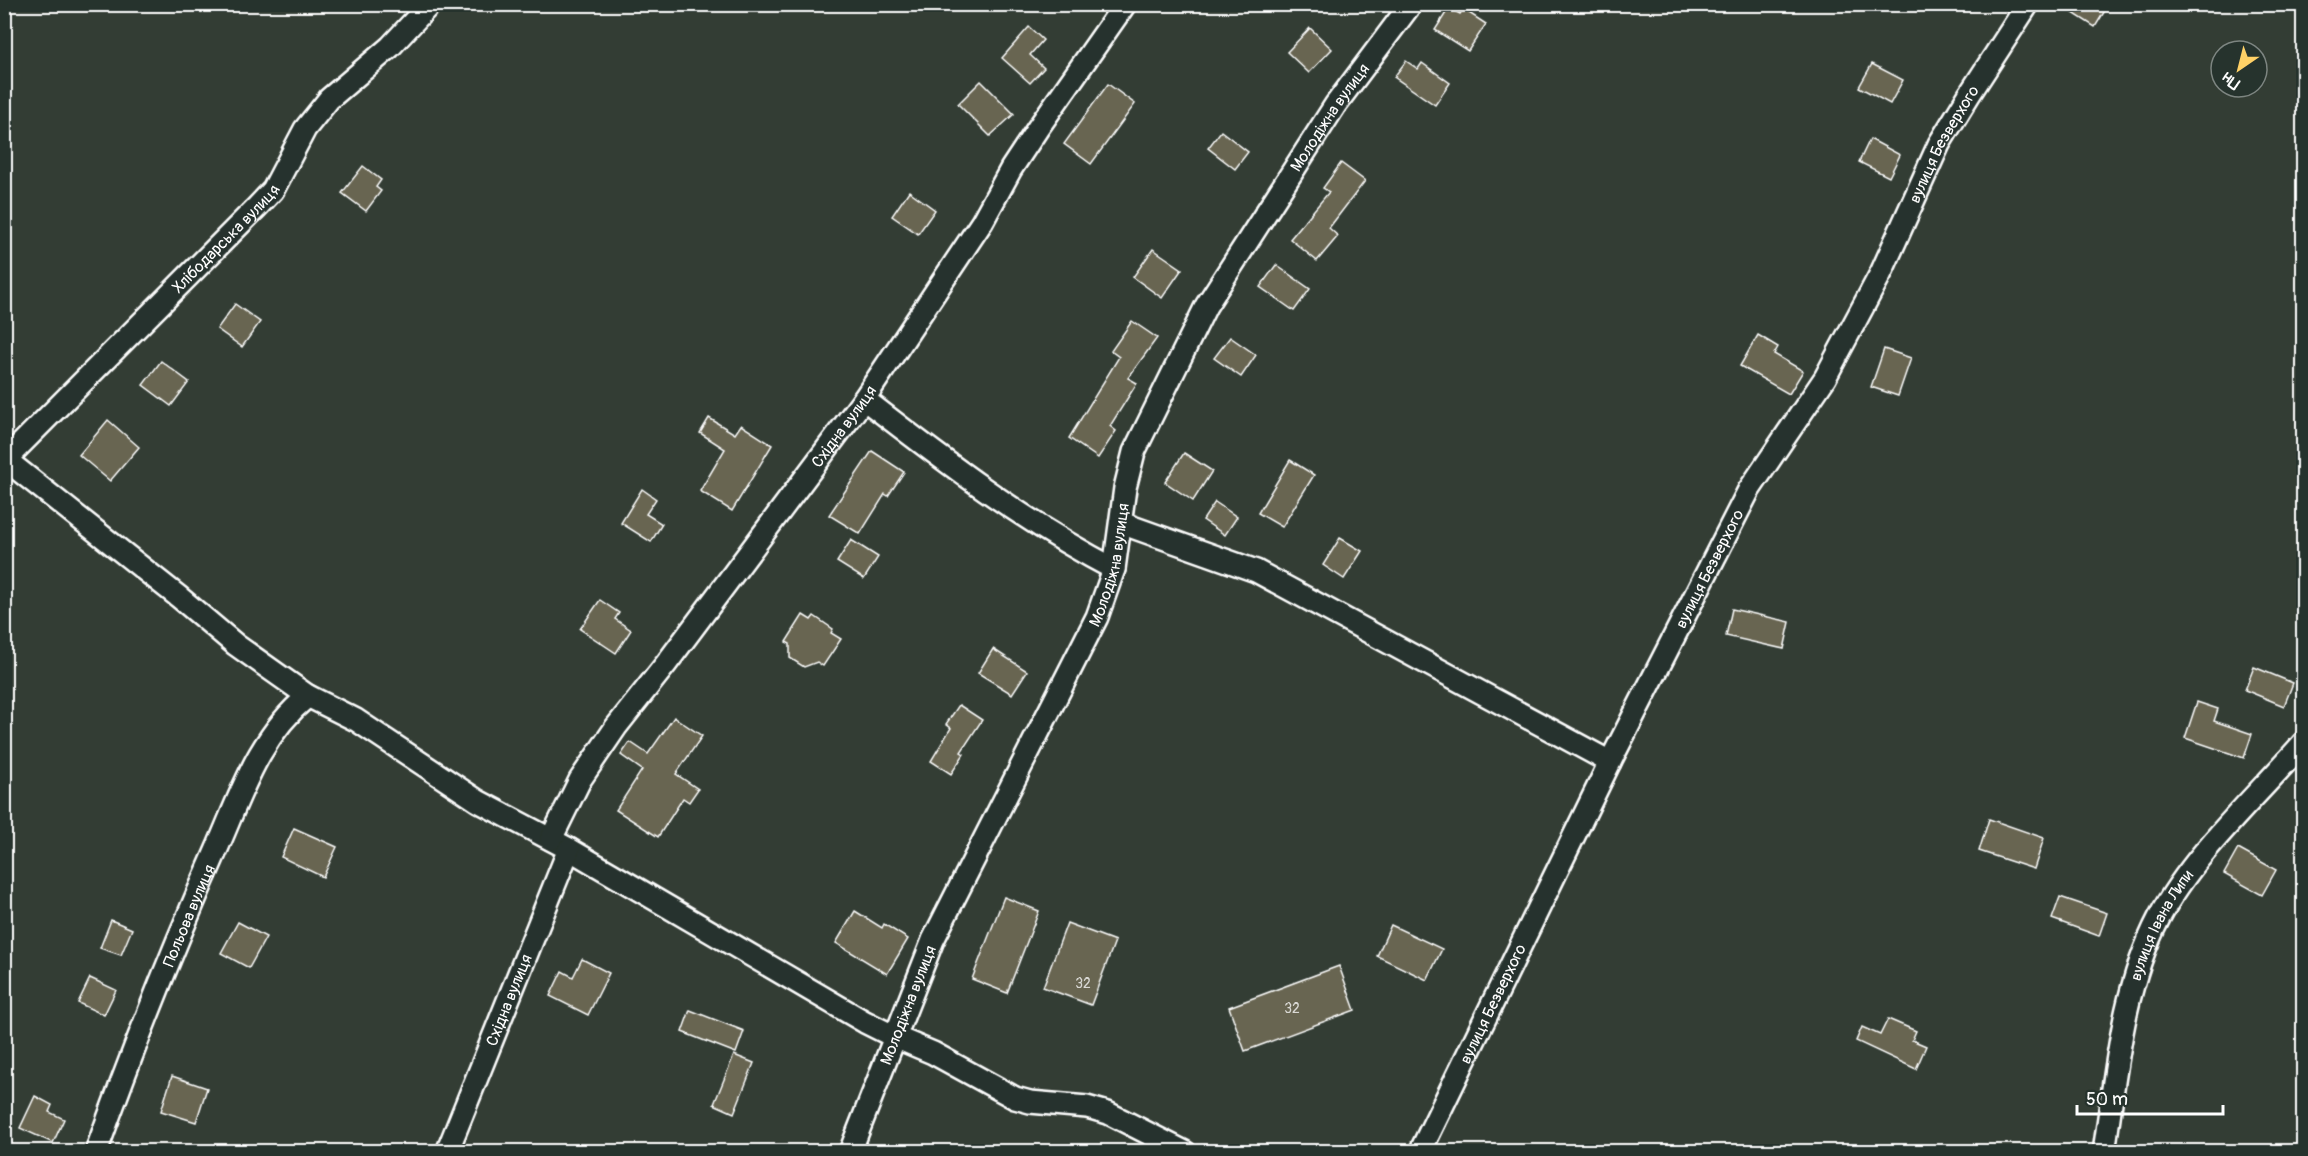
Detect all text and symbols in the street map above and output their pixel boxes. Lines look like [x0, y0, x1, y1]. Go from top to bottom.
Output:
north arrow [2209, 39, 2269, 99]
street label: Молодіжна вулиця [1286, 60, 1374, 176]
text: Пн [2218, 67, 2244, 94]
street label: вулиця Безверхого [1905, 82, 1984, 206]
street label: Хлібодарська вулиця [168, 182, 285, 298]
street label: Східна вулиця [807, 382, 881, 472]
street label: Молодіжна вулиця [1085, 502, 1134, 630]
street label: вулиця Безверхого [1671, 506, 1749, 632]
street label: Польова вулиця [159, 862, 220, 970]
street label: вулиця Івана Липи [2126, 866, 2198, 983]
street label: вулиця Безверхого [1456, 941, 1531, 1067]
street label: Молодіжна вулиця [876, 943, 941, 1068]
street label: Східна вулиця [482, 951, 537, 1049]
house number: 32 [1075, 975, 1091, 992]
house number: 32 [1284, 1000, 1300, 1017]
scale bar [2077, 1078, 2222, 1116]
text: 50 m [2086, 1088, 2128, 1111]

